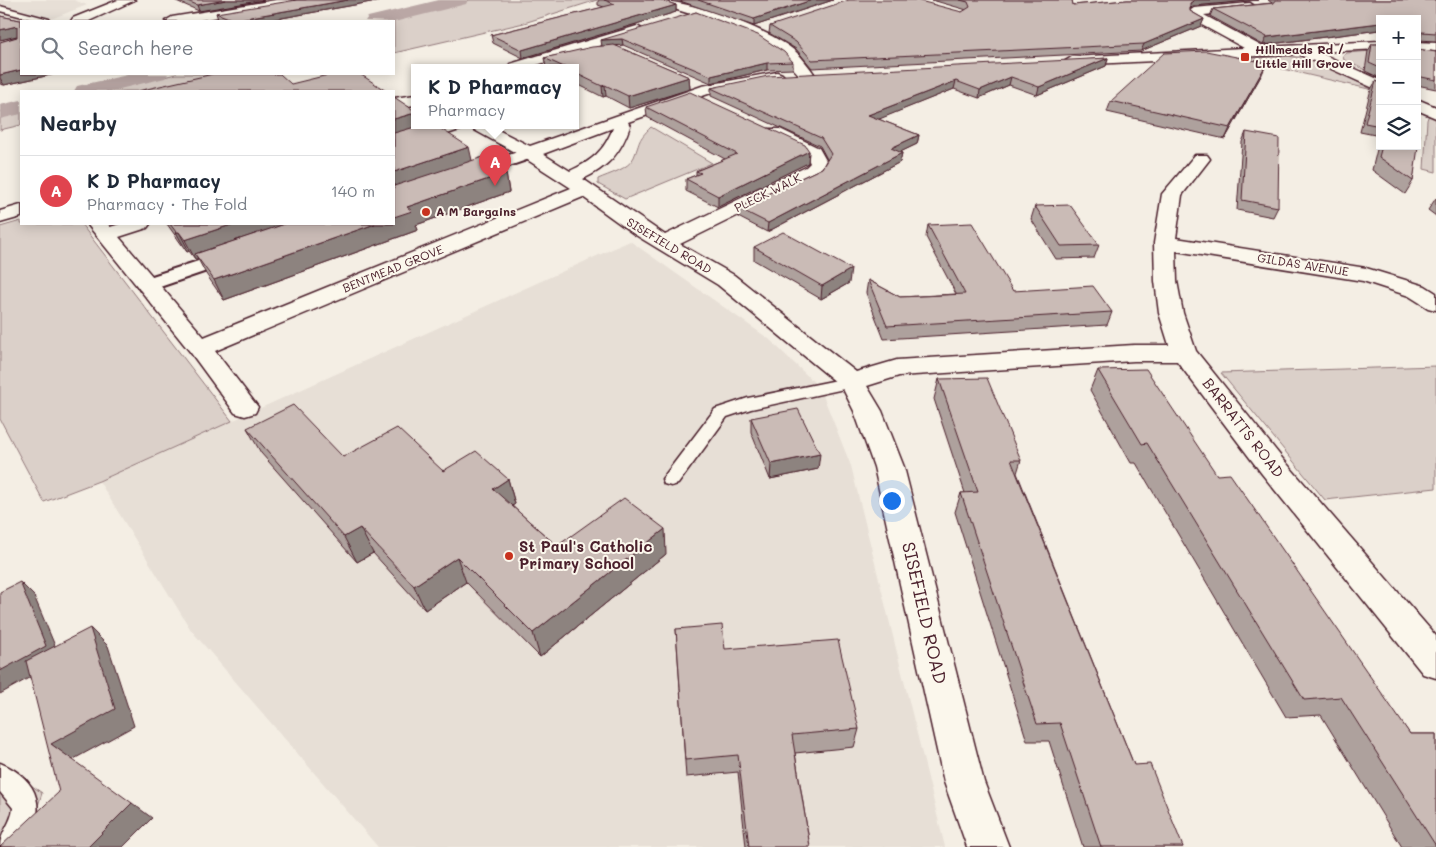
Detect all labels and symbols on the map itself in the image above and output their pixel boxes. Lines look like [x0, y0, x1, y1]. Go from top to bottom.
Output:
place label: Hillmeads Rd / Little Hill Grove [1255, 41, 1352, 71]
marker: Hillmeads Rd / Little Hill Grove [1239, 51, 1251, 63]
pin: A [479, 145, 511, 186]
street label: PLECK WALK [731, 169, 804, 215]
place label: A M Bargains [436, 203, 516, 219]
marker: A M Bargains [420, 206, 432, 218]
street label: SISEFIELD ROAD [624, 213, 715, 277]
street label: BENTMEAD GROVE [340, 240, 446, 296]
street label: GILDAS AVENUE [1256, 249, 1350, 279]
street label: BARRATTS ROAD [1199, 373, 1289, 481]
your location [879, 488, 905, 514]
place label: St Paul's Catholic Primary School [519, 536, 652, 573]
street label: SISEFIELD ROAD [897, 539, 953, 686]
marker: St Paul's Catholic Primary School [503, 550, 515, 562]

